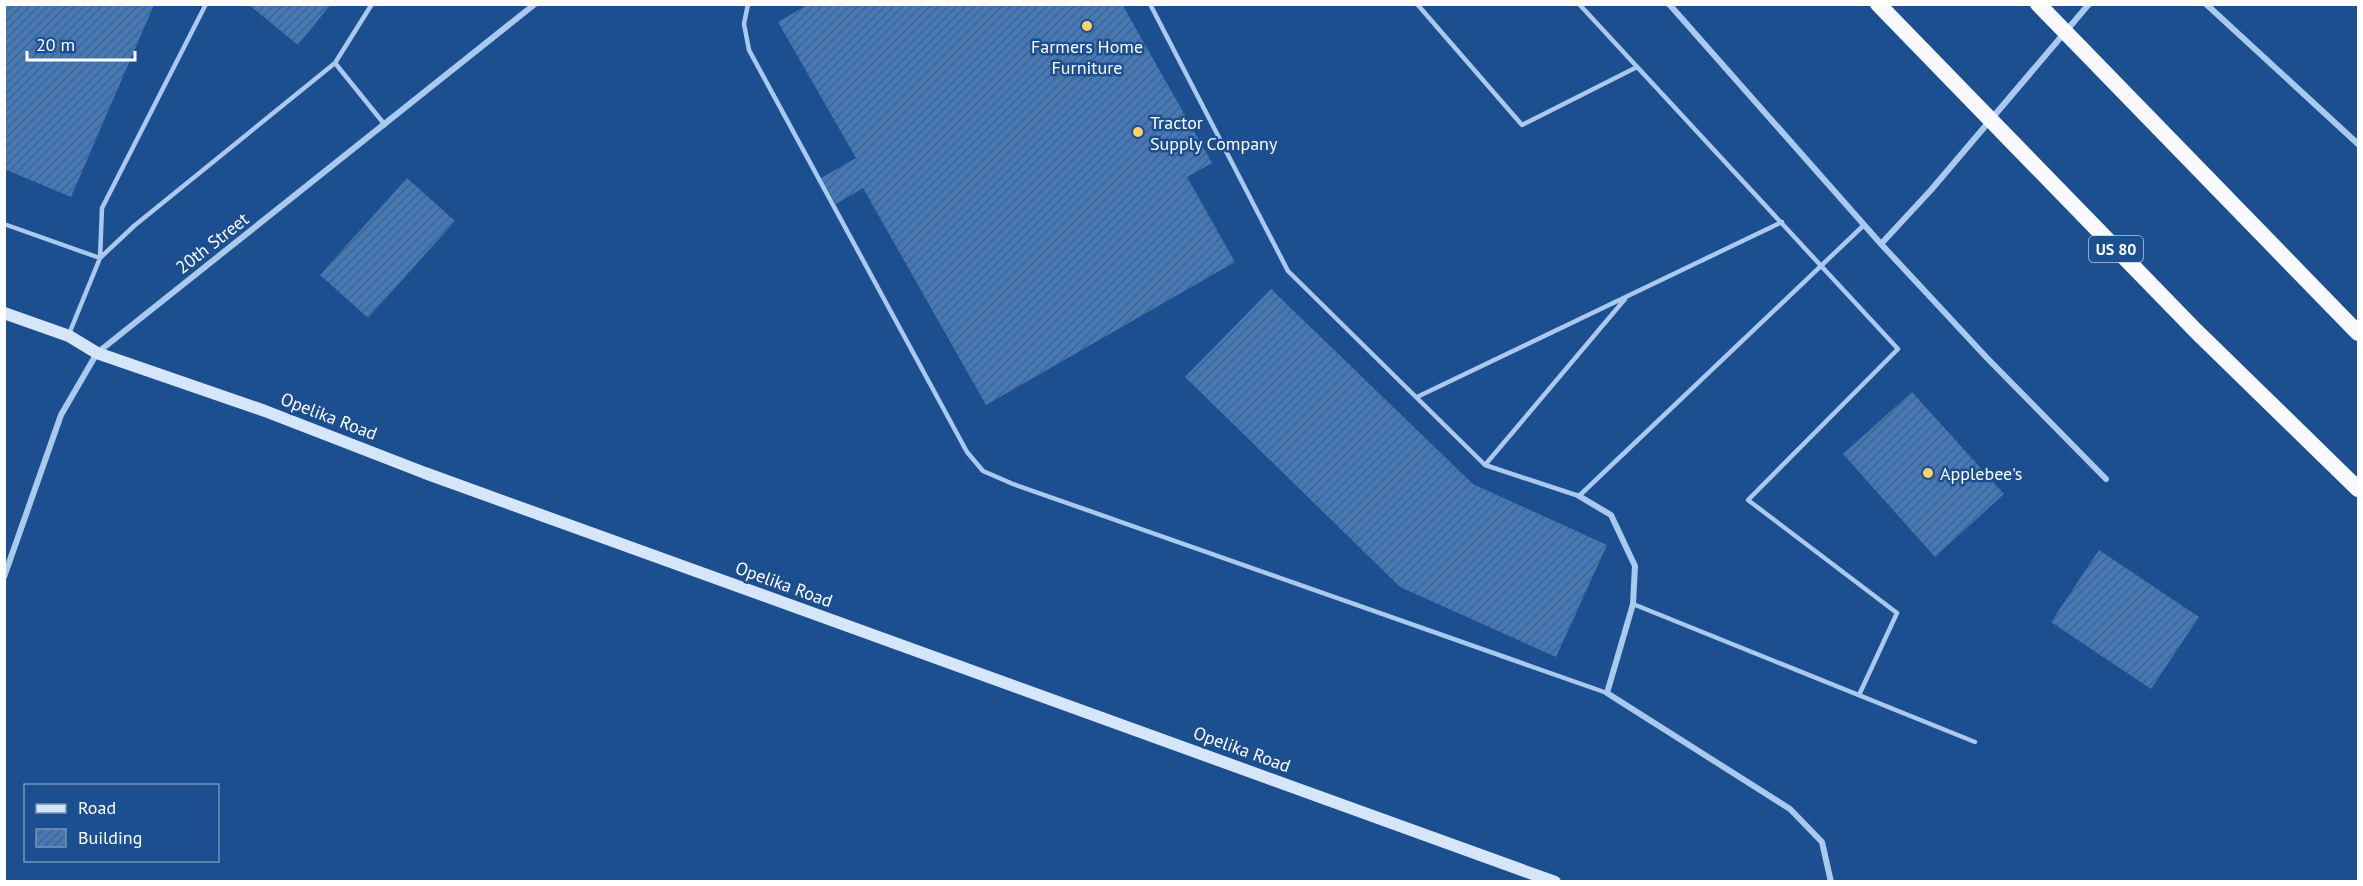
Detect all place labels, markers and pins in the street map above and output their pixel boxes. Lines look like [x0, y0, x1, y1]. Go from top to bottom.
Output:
marker: Farmers Home Furniture [1080, 19, 1094, 33]
place label: Farmers Home Furniture [1031, 35, 1143, 79]
place label: Tractor Supply Company [1150, 111, 1278, 155]
marker: Tractor Supply Company [1131, 125, 1145, 139]
place label: Applebee's [1940, 462, 2022, 485]
marker: Applebee's [1921, 466, 1935, 480]

